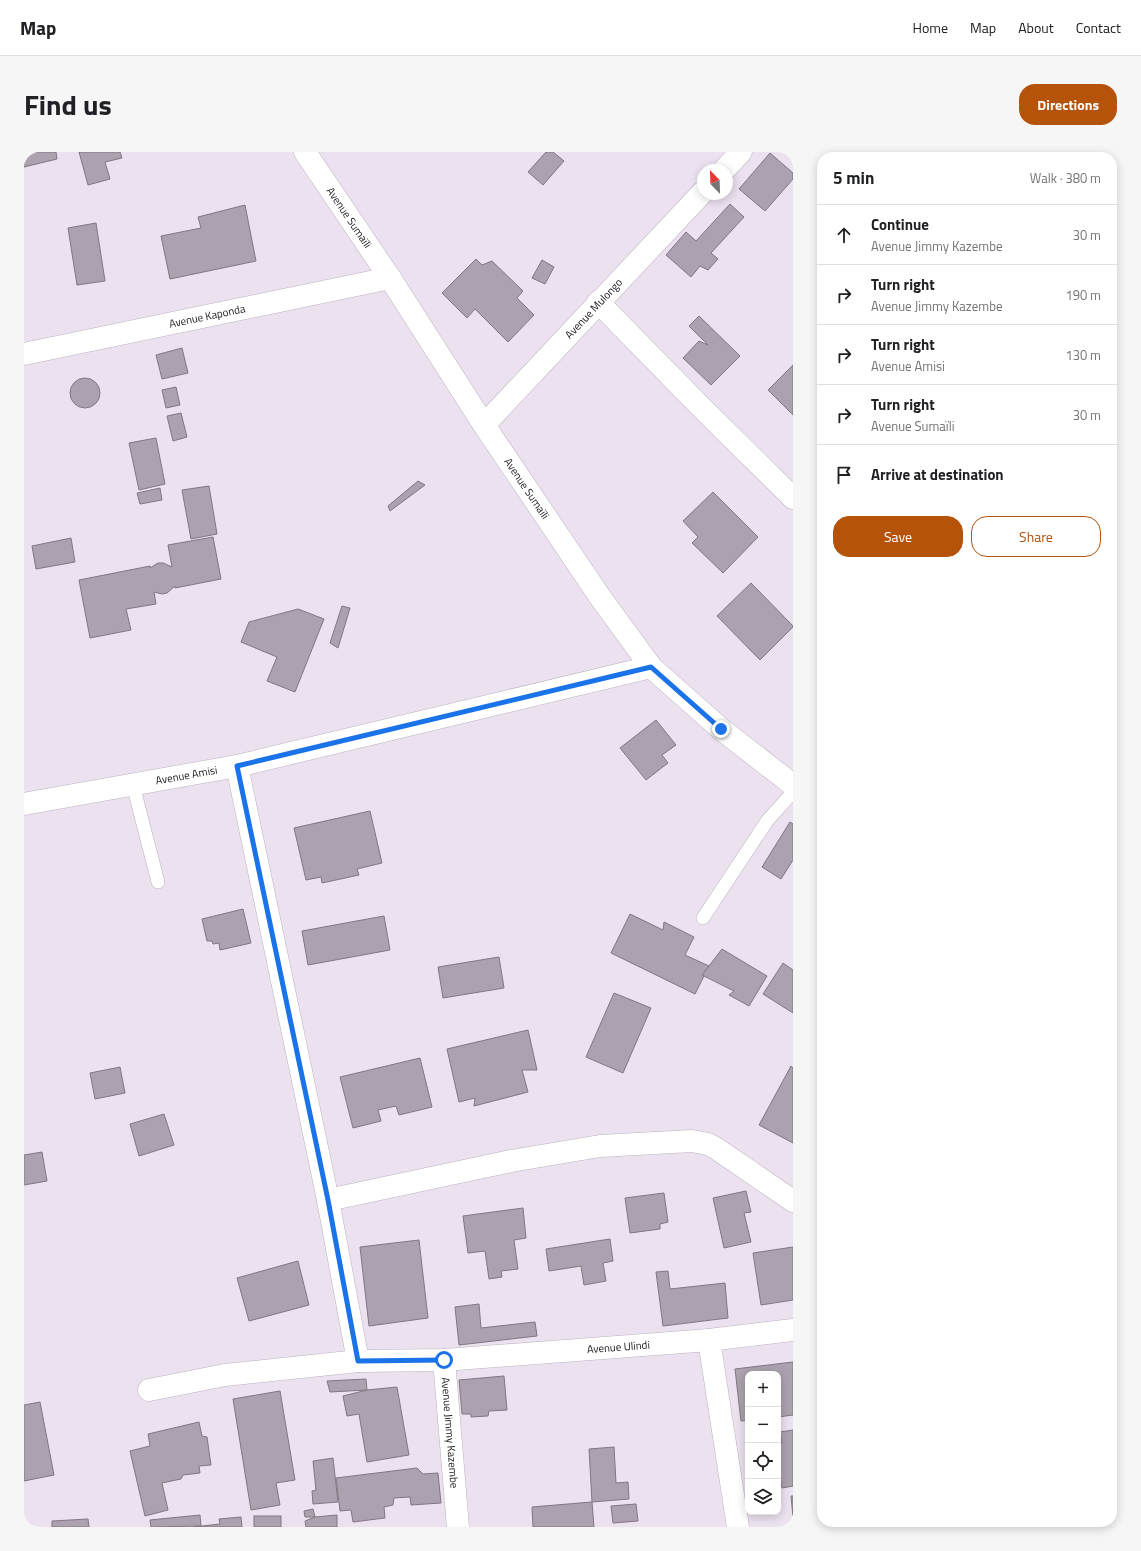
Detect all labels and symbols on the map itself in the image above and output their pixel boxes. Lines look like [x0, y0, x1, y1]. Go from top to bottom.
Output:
north arrow [697, 164, 733, 200]
street label: Avenue Sumaïli [323, 184, 376, 251]
street label: Avenue Mulongo [561, 274, 626, 342]
street label: Avenue Kaponda [168, 300, 247, 332]
street label: Avenue Sumaïli [500, 455, 553, 522]
route end [712, 720, 730, 738]
street label: Avenue Amisi [154, 762, 219, 788]
street label: Avenue Ulindi [586, 1336, 650, 1357]
route start [435, 1351, 453, 1369]
street label: Avenue Jimmy Kazembe [437, 1377, 463, 1489]

